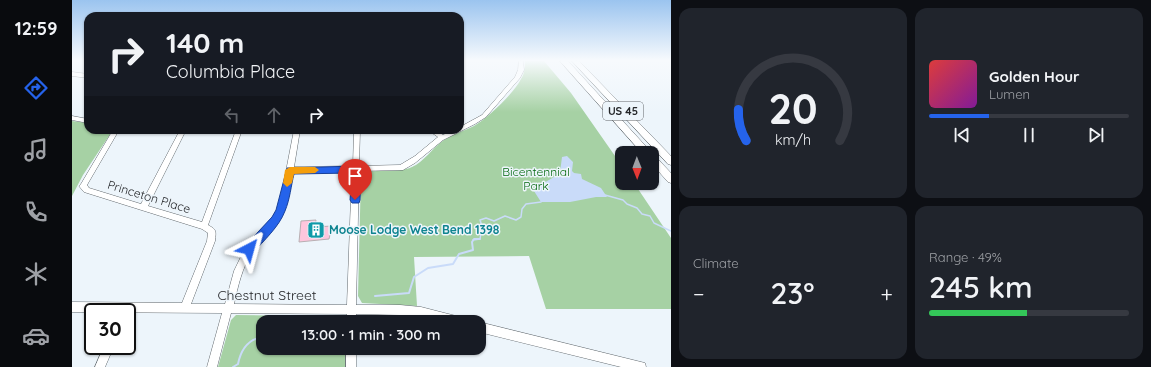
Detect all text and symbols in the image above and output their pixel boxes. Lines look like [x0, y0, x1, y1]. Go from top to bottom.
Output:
text: 12:59 [15, 17, 57, 40]
text: 140 m [166, 25, 244, 60]
icon: right [100, 28, 152, 80]
text: Columbia Place [166, 60, 295, 83]
text: Golden Hour [989, 67, 1080, 86]
icon: directions [22, 74, 50, 102]
text: 20 [768, 82, 818, 134]
text: Lumen [989, 86, 1030, 102]
road number: US 45 [603, 102, 643, 120]
icon: left [221, 104, 243, 126]
icon: ahead [263, 104, 285, 126]
icon: right [305, 104, 327, 126]
icon: previous [951, 124, 973, 146]
icon: pause [1018, 124, 1040, 146]
icon: next [1085, 124, 1107, 146]
text: km/h [775, 131, 811, 149]
icon: music [22, 136, 50, 164]
north arrow [615, 146, 659, 190]
map controls [615, 146, 659, 190]
pin [338, 159, 372, 200]
park label: Bicentennial Park [502, 164, 570, 193]
icon: arrive [344, 165, 366, 187]
street label: Princeton Place [106, 177, 193, 216]
icon: phone [22, 198, 50, 226]
building icon: Moose Lodge West Bend 1398 [306, 220, 326, 240]
place label: Moose Lodge West Bend 1398 [329, 222, 500, 237]
position arrow [228, 228, 270, 270]
text: Range · 49% [929, 249, 1002, 265]
text: Climate [693, 255, 739, 271]
icon: climate [22, 260, 50, 288]
text: 245 km [929, 268, 1033, 306]
text: 23° [770, 274, 815, 312]
text: − [693, 280, 704, 308]
text: + [881, 280, 893, 308]
street label: Chestnut Street [217, 286, 317, 304]
speed limit sign: 30 [84, 303, 136, 355]
icon: car [22, 322, 50, 350]
text: 13:00 · 1 min · 300 m [302, 325, 440, 344]

